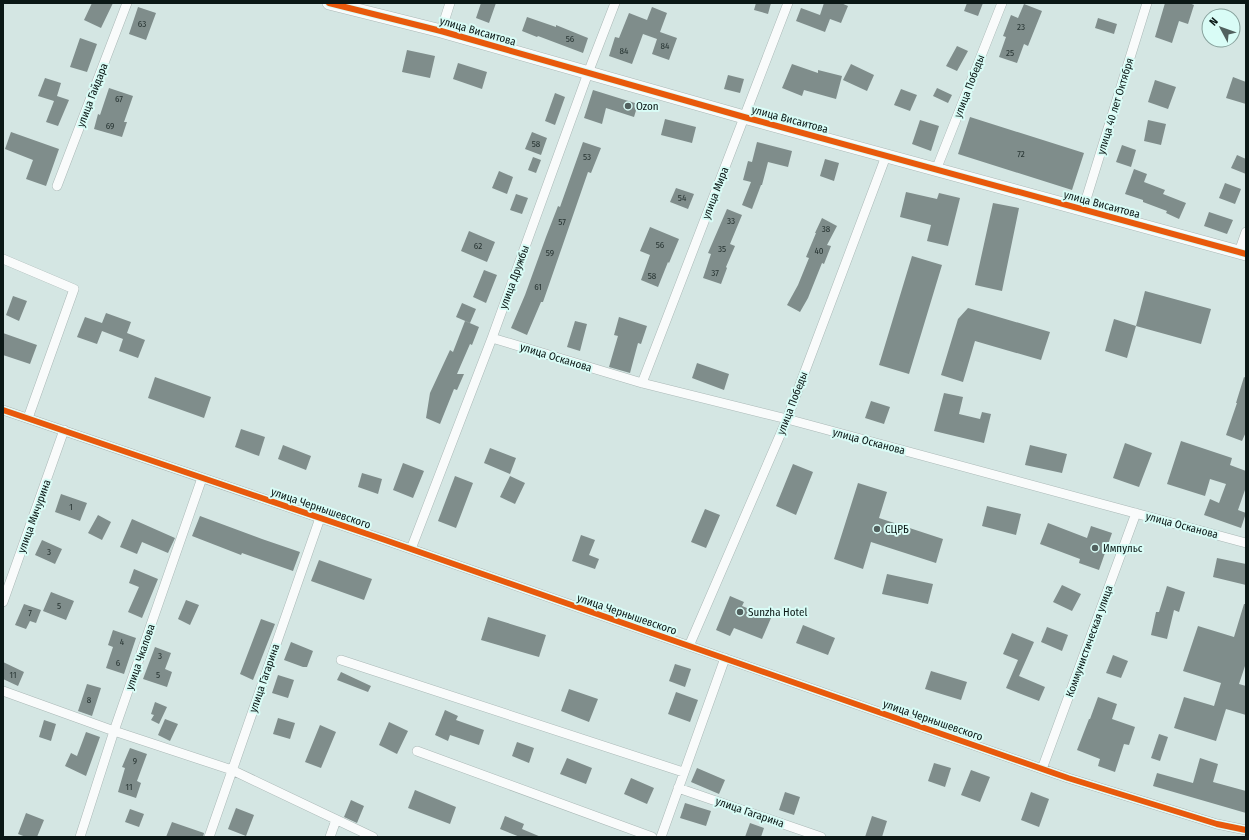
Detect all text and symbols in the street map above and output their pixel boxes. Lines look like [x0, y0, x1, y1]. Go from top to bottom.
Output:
north arrow [1201, 8, 1241, 48]
street label: улица Висаитова [438, 14, 518, 49]
text: N [1207, 15, 1221, 29]
house number: 63 [138, 19, 146, 29]
house number: 23 [1017, 22, 1025, 32]
house number: 56 [566, 34, 575, 44]
house number: 84 [661, 41, 670, 51]
house number: 84 [620, 46, 629, 56]
house number: 25 [1006, 48, 1014, 58]
street label: улица Победы [951, 53, 987, 120]
street label: улица 40 лет Октября [1095, 56, 1136, 156]
street label: улица Гайдара [74, 61, 111, 129]
house number: 67 [115, 94, 123, 104]
place label: Ozon [636, 100, 659, 113]
marker: Ozon [623, 101, 633, 111]
street label: улица Висаитова [750, 103, 830, 136]
house number: 69 [106, 121, 114, 131]
house number: 58 [532, 139, 541, 149]
house number: 72 [1017, 149, 1025, 159]
house number: 53 [583, 152, 591, 162]
street label: улица Мира [700, 165, 731, 221]
street label: улица Висаитова [1062, 188, 1142, 221]
house number: 54 [678, 193, 687, 203]
house number: 33 [727, 216, 735, 226]
house number: 57 [558, 217, 566, 227]
house number: 38 [822, 224, 831, 234]
house number: 56 [656, 240, 665, 250]
house number: 62 [474, 241, 482, 251]
street label: улица Дружбы [497, 243, 532, 311]
house number: 35 [718, 244, 726, 254]
house number: 40 [814, 246, 824, 256]
house number: 59 [546, 248, 554, 258]
house number: 37 [711, 268, 719, 278]
house number: 58 [648, 271, 657, 281]
house number: 61 [534, 282, 542, 292]
street label: улица Осканова [518, 340, 593, 375]
street label: улица Победы [774, 370, 810, 437]
street label: улица Осканова [831, 426, 907, 457]
street label: улица Мичурина [15, 478, 54, 555]
street label: улица Чернышевского [269, 485, 373, 532]
house number: 1 [69, 502, 73, 512]
street label: улица Осканова [1144, 510, 1220, 541]
place label: СЦРБ [885, 523, 909, 536]
marker: СЦРБ [872, 524, 882, 534]
place label: Импульс [1103, 542, 1143, 555]
marker: Импульс [1090, 543, 1100, 553]
house number: 3 [47, 547, 51, 557]
street label: Коммунистическая улица [1063, 583, 1116, 699]
street label: улица Чернышевского [575, 591, 679, 638]
house number: 5 [57, 601, 61, 611]
place label: Sunzha Hotel [748, 606, 807, 619]
marker: Sunzha Hotel [735, 607, 745, 617]
house number: 7 [28, 608, 32, 618]
street label: улица Чкалова [123, 623, 158, 692]
house number: 4 [120, 637, 125, 647]
street label: улица Гагарина [247, 642, 282, 714]
house number: 3 [158, 651, 162, 661]
house number: 6 [116, 658, 121, 668]
house number: 11 [10, 670, 16, 680]
house number: 5 [156, 670, 160, 680]
house number: 8 [87, 695, 92, 705]
street label: улица Чернышевского [881, 697, 985, 744]
house number: 9 [133, 756, 137, 766]
house number: 11 [126, 782, 132, 792]
street label: улица Гагарина [714, 795, 786, 830]

